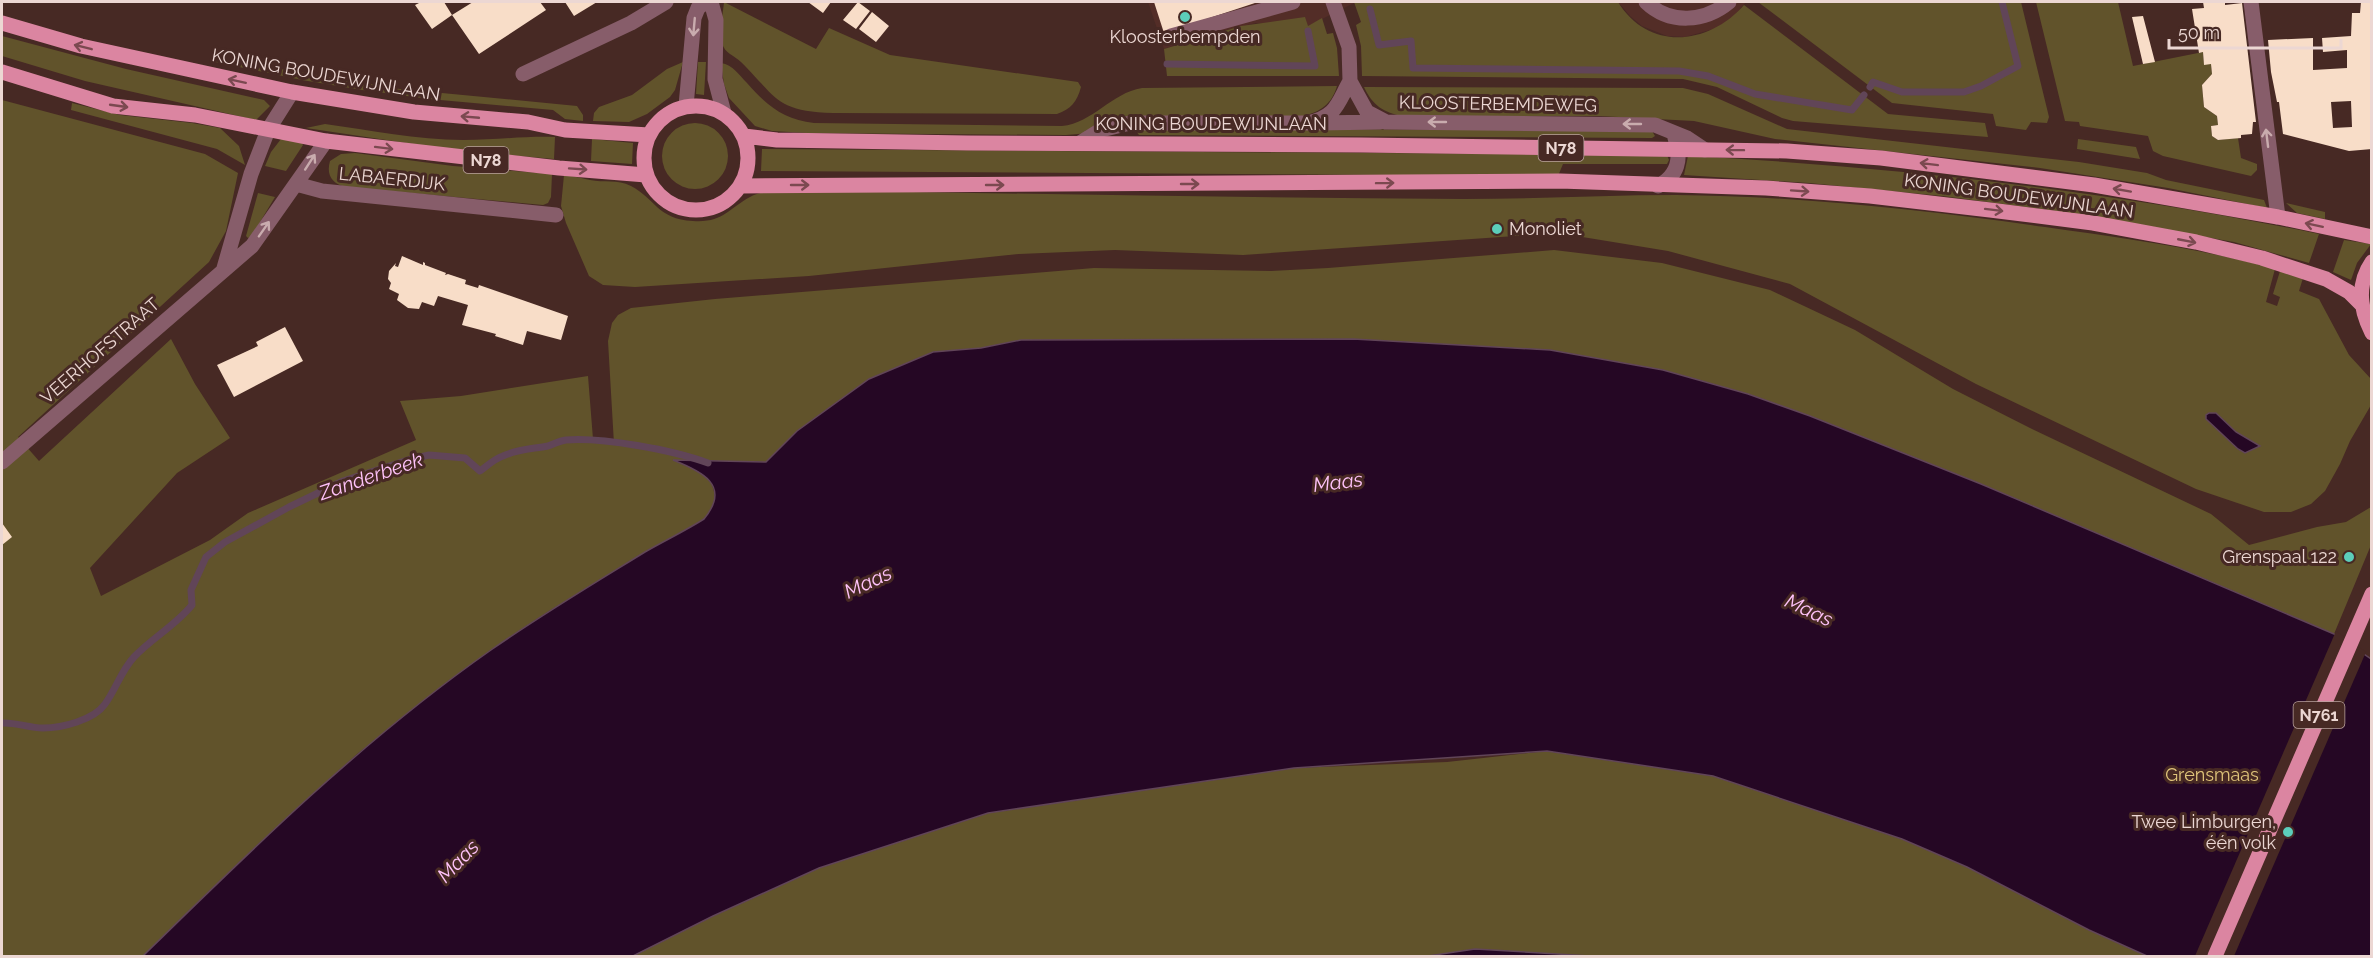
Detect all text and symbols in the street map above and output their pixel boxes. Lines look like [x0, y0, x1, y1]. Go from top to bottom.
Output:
marker: Kloosterbempden [1178, 10, 1192, 24]
scale bar [2169, 12, 2342, 50]
one-way arrow [688, 16, 699, 36]
text: 50 m [2178, 22, 2220, 43]
place label: Kloosterbempden [1110, 26, 1260, 47]
one-way arrow [74, 40, 93, 52]
street label: KONING BOUDEWIJNLAAN [210, 44, 442, 105]
one-way arrow [227, 75, 247, 86]
street label: KLOOSTERBEMDEWEG [1399, 91, 1597, 116]
one-way arrow [109, 101, 128, 112]
one-way arrow [460, 111, 480, 122]
street label: KONING BOUDEWIJNLAAN [1095, 113, 1327, 134]
one-way arrow [1427, 116, 1447, 128]
one-way arrow [1622, 118, 1642, 130]
one-way arrow [2261, 128, 2272, 148]
road number: N78 [1538, 135, 1584, 161]
one-way arrow [374, 142, 394, 153]
one-way arrow [1725, 144, 1745, 156]
road number: N78 [464, 147, 508, 173]
one-way arrow [304, 153, 317, 170]
one-way arrow [1920, 158, 1940, 169]
street label: LABAERDIJK [338, 162, 447, 195]
one-way arrow [568, 164, 588, 175]
street label: KONING BOUDEWIJNLAAN [1903, 169, 2135, 222]
one-way arrow [1374, 177, 1394, 188]
one-way arrow [1179, 178, 1199, 190]
one-way arrow [789, 179, 809, 191]
one-way arrow [984, 179, 1004, 191]
one-way arrow [2113, 184, 2133, 195]
one-way arrow [1790, 186, 1810, 197]
one-way arrow [1984, 205, 2004, 216]
place label: Monoliet [1509, 218, 1582, 239]
one-way arrow [2305, 219, 2324, 230]
one-way arrow [258, 222, 270, 238]
marker: Monoliet [1490, 222, 1504, 236]
one-way arrow [2177, 236, 2196, 247]
street label: VEERHOFSTRAAT [36, 293, 163, 408]
water label: Zanderbeek [315, 447, 426, 505]
water label: Maas [1312, 467, 1365, 497]
place label: Grenspaal 122 [2222, 546, 2337, 567]
marker: Grenspaal 122 [2342, 550, 2356, 564]
water label: Maas [840, 560, 896, 603]
water label: Maas [1781, 589, 1837, 632]
road number: N761 [2294, 702, 2344, 728]
park label: Grensmaas [2165, 764, 2259, 785]
place label: Twee Limburgen, één volk [2131, 811, 2276, 853]
marker: Twee Limburgen, één volk [2281, 825, 2295, 839]
water label: Maas [432, 834, 484, 887]

